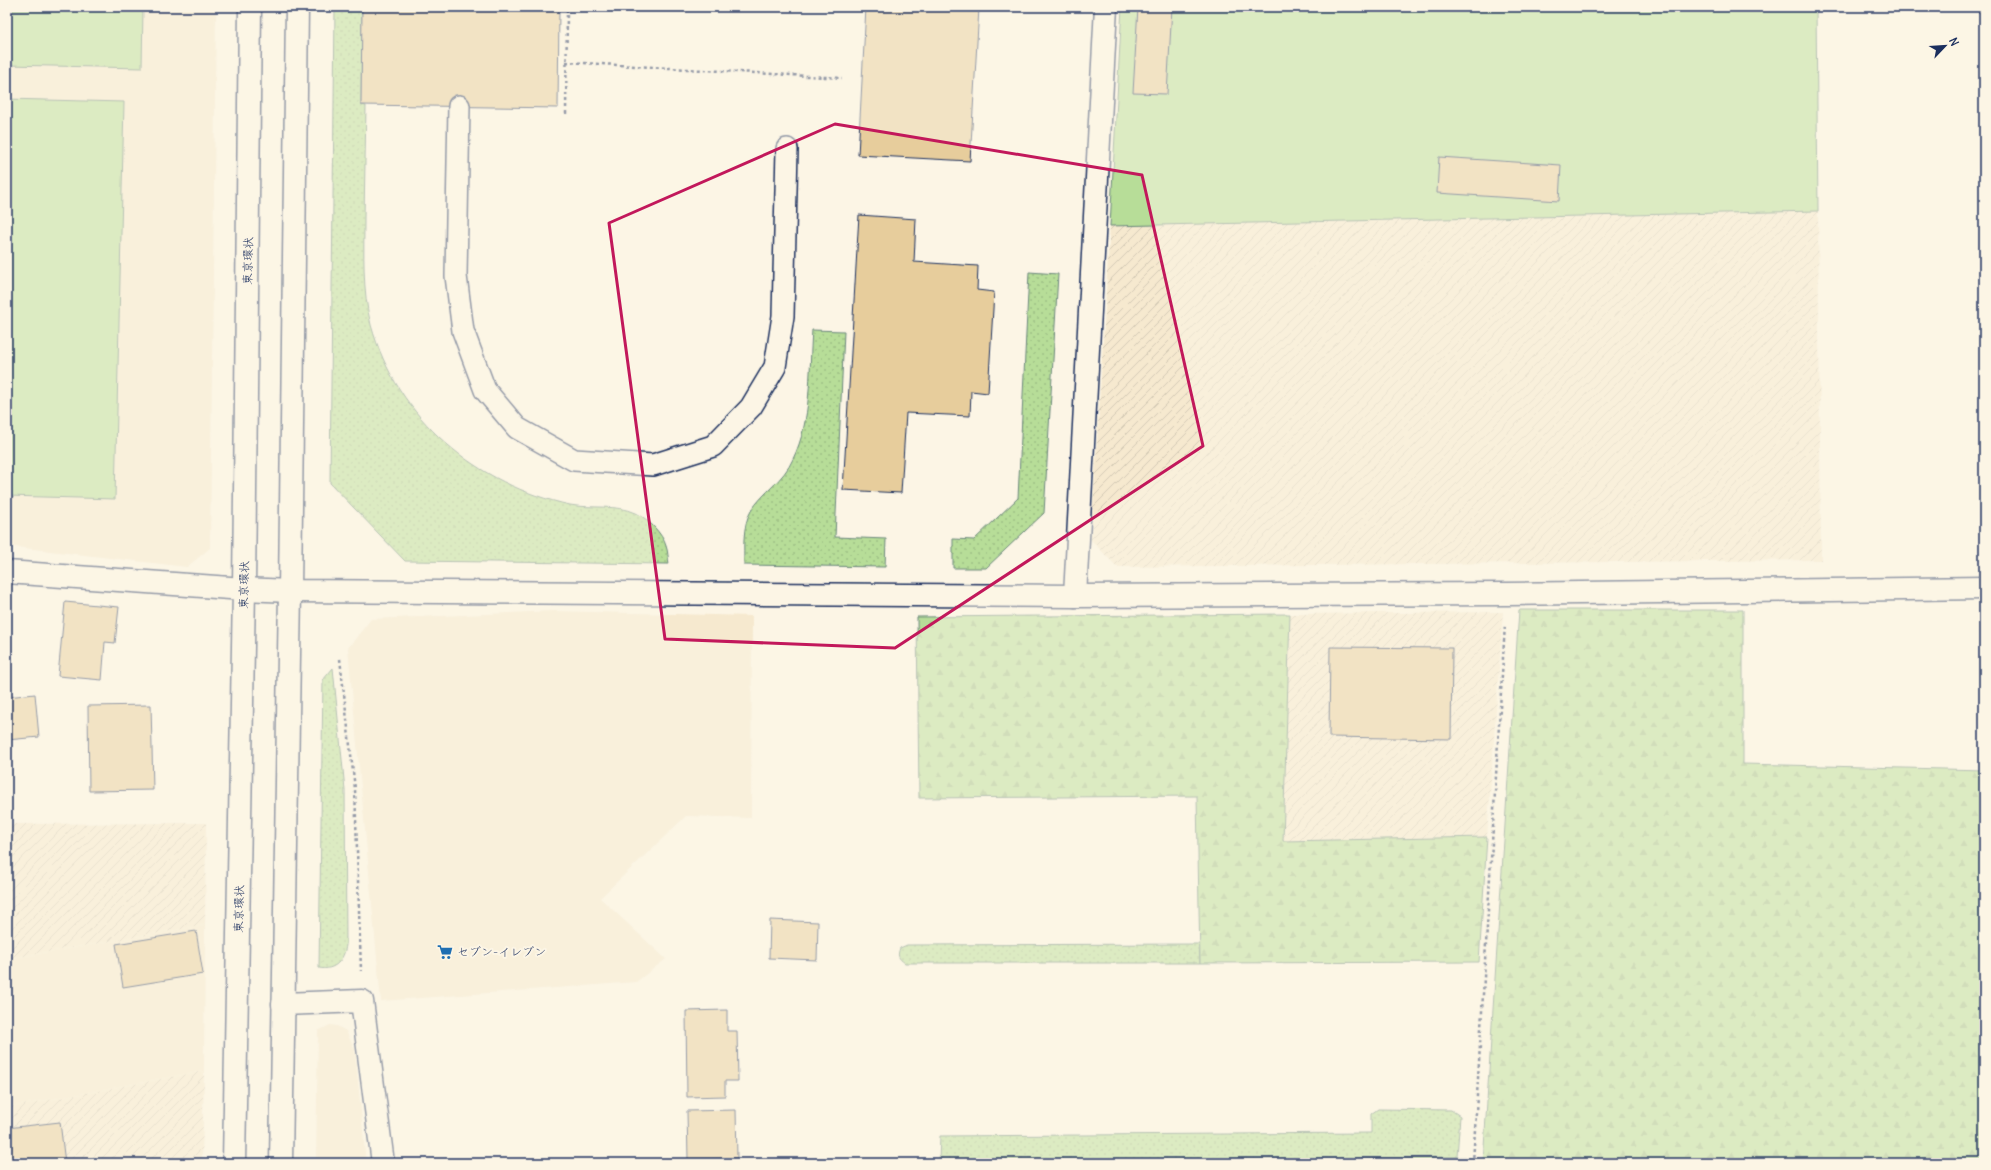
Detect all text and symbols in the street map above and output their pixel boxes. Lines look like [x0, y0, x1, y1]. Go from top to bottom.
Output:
north arrow [1925, 26, 1965, 66]
text: N [1946, 35, 1962, 48]
street label: 東京環状 [240, 237, 255, 285]
street label: 東京環状 [236, 561, 251, 609]
street label: 東京環状 [231, 885, 246, 933]
supermarket icon: セブン-イレブン [436, 943, 454, 961]
place label: セブン-イレブン [457, 944, 546, 959]

